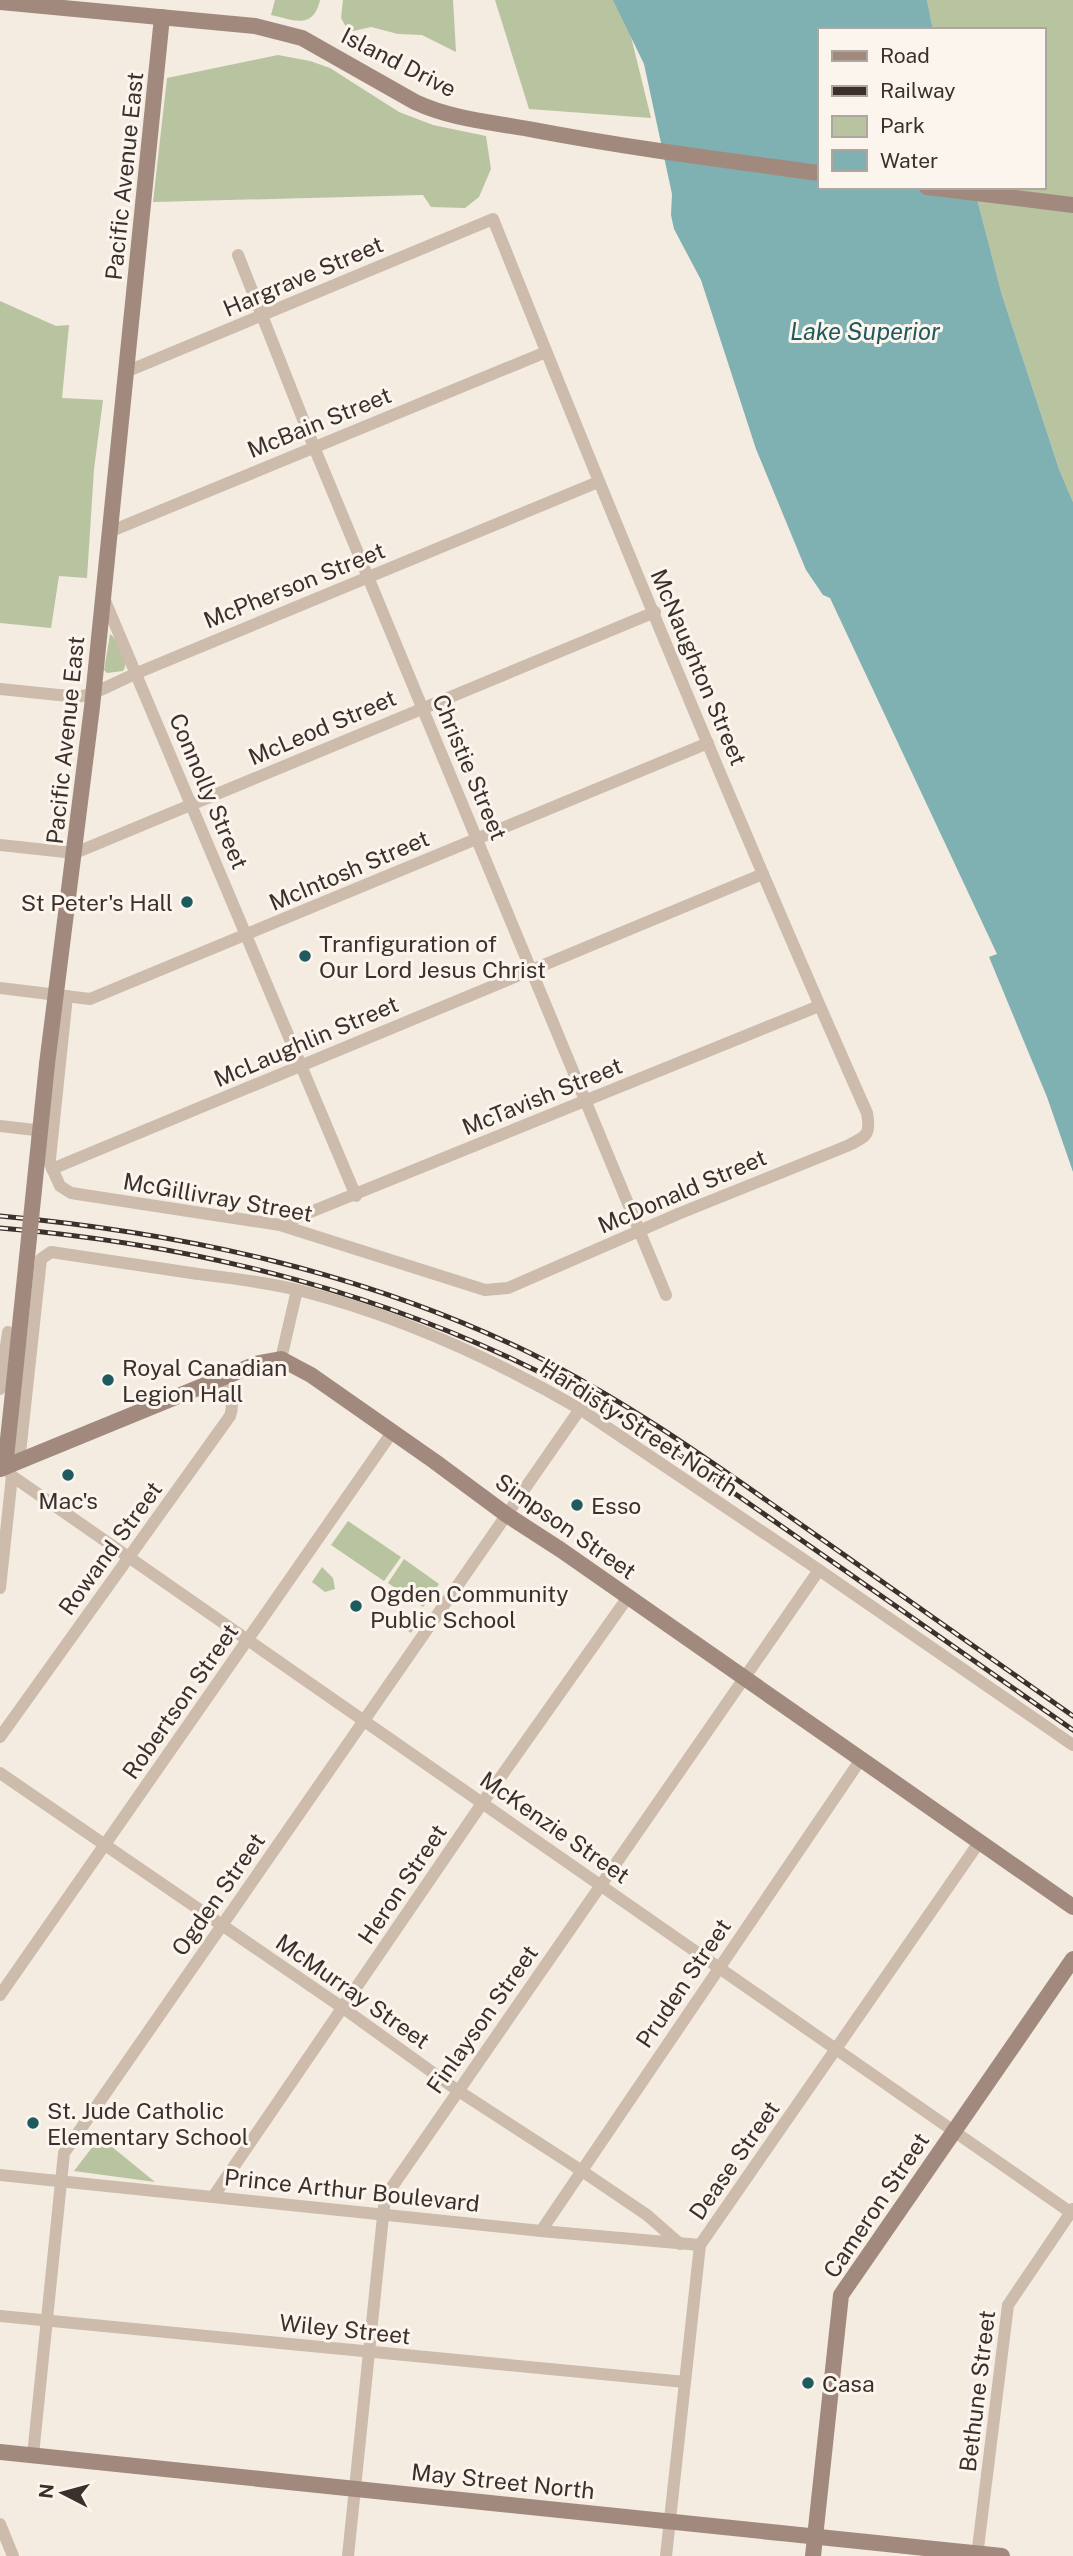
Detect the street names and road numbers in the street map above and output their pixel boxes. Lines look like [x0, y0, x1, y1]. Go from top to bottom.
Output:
street label: Island Drive [337, 22, 461, 102]
street label: Pacific Avenue East [100, 70, 148, 282]
street label: Hargrave Street [219, 230, 387, 322]
street label: McBain Street [243, 381, 395, 463]
street label: McPherson Street [199, 536, 389, 634]
street label: McNaughton Street [645, 565, 753, 769]
street label: Pacific Avenue East [41, 634, 89, 846]
street label: McLeod Street [244, 684, 400, 770]
street label: Christie Street [427, 690, 513, 844]
street label: Connolly Street [164, 709, 254, 873]
street label: McIntosh Street [265, 824, 433, 916]
street label: McLaughlin Street [210, 990, 402, 1092]
street label: McTavish Street [458, 1052, 626, 1140]
street label: McDonald Street [594, 1143, 770, 1239]
street label: McGillivray Street [121, 1167, 315, 1227]
street label: Hardisty Street North [535, 1353, 743, 1501]
street label: Simpson Street [490, 1467, 642, 1585]
street label: Rowand Street [53, 1476, 167, 1620]
street label: Robertson Street [116, 1618, 244, 1784]
street label: McKenzie Street [475, 1765, 635, 1889]
street label: Heron Street [352, 1819, 452, 1949]
street label: Ogden Street [166, 1827, 270, 1961]
street label: Pruden Street [630, 1913, 736, 2053]
street label: McMurray Street [271, 1928, 435, 2054]
street label: Finlayson Street [421, 1940, 543, 2098]
street label: Dease Street [683, 2095, 785, 2225]
street label: Cameron Street [818, 2127, 934, 2283]
street label: Prince Arthur Boulevard [223, 2163, 481, 2217]
street label: Wiley Street [278, 2309, 412, 2349]
street label: Bethune Street [954, 2309, 1000, 2473]
street label: May Street North [410, 2458, 596, 2504]

